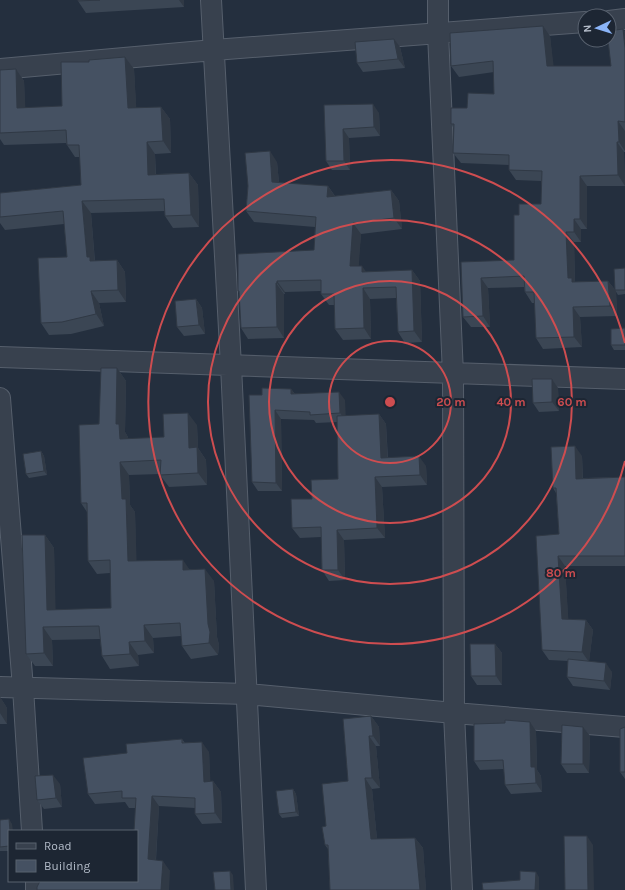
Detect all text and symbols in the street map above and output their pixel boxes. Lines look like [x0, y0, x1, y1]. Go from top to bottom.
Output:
north arrow [577, 8, 617, 48]
text: N [581, 24, 594, 33]
centre of rings [383, 395, 397, 409]
text: 20 m [436, 395, 466, 409]
text: 40 m [496, 395, 526, 409]
text: 60 m [557, 395, 587, 409]
text: 80 m [546, 566, 576, 580]
legend [8, 830, 138, 882]
text: Road [44, 839, 72, 853]
text: Building [44, 859, 91, 873]

